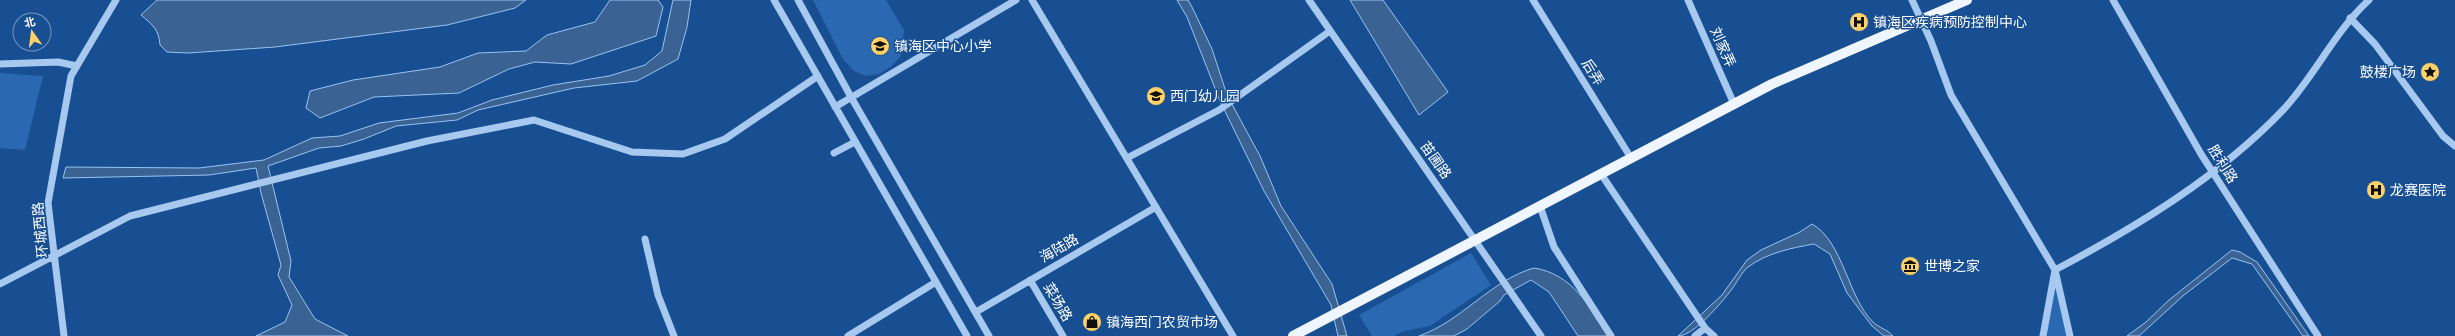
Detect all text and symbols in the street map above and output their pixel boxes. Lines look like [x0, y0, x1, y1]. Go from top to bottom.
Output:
hospital icon: 镇海区疾病预防控制中心 [1848, 11, 1870, 33]
north arrow [12, 12, 52, 52]
place label: 镇海区疾病预防控制中心 [1873, 14, 2027, 30]
text: 北 [23, 15, 37, 30]
street label: 刘家弄 [1707, 25, 1739, 69]
school or university icon: 镇海区中心小学 [869, 35, 891, 57]
place label: 镇海区中心小学 [894, 38, 992, 54]
street label: 后弄 [1579, 56, 1607, 88]
place icon: 鼓楼广场 [2419, 61, 2441, 83]
place label: 鼓楼广场 [2360, 64, 2416, 80]
school or university icon: 西门幼儿园 [1145, 85, 1167, 107]
place label: 西门幼儿园 [1170, 88, 1240, 104]
street label: 苗圃路 [1417, 138, 1455, 182]
street label: 胜利路 [2205, 142, 2241, 186]
hospital icon: 龙赛医院 [2365, 179, 2387, 201]
place label: 龙赛医院 [2390, 182, 2446, 198]
street label: 环城西路 [30, 201, 50, 259]
street label: 海陆路 [1037, 231, 1081, 265]
museum icon: 世博之家 [1899, 255, 1921, 277]
place label: 世博之家 [1924, 258, 1980, 274]
street label: 菜场路 [1040, 280, 1076, 324]
shop icon: 镇海西门农贸市场 [1081, 311, 1103, 333]
place label: 镇海西门农贸市场 [1106, 314, 1218, 330]

